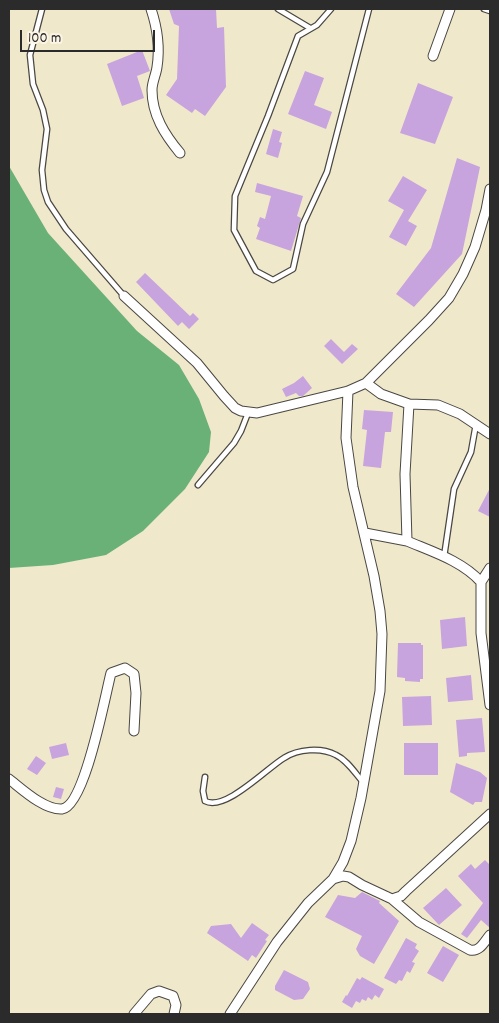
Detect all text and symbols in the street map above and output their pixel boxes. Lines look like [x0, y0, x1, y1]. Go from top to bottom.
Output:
scale bar [22, 20, 158, 52]
text: 100 m [28, 28, 61, 50]

